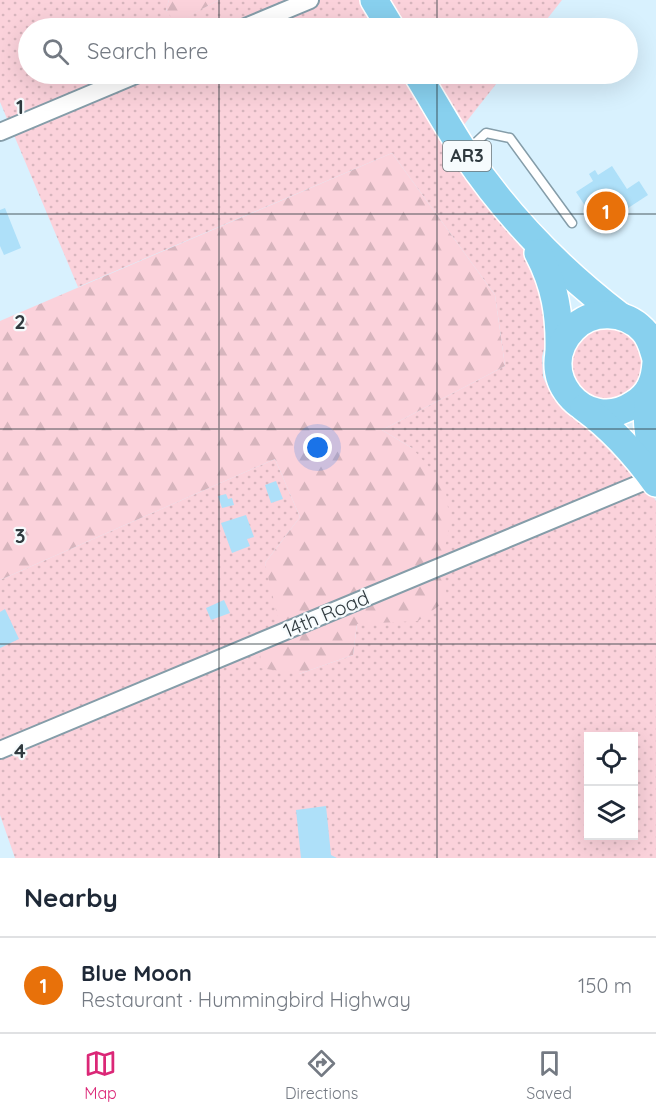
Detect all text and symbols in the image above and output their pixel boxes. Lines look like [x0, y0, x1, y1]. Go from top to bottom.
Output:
search box [18, 18, 638, 84]
icon: search [39, 35, 72, 68]
text: Search here [87, 37, 208, 65]
text: 1 [16, 94, 24, 119]
road number: AR3 [443, 141, 491, 171]
pin: 1 [586, 188, 626, 234]
text: 2 [14, 309, 26, 334]
your location [303, 433, 332, 462]
text: 3 [15, 523, 25, 548]
street label: 14th Road [279, 584, 373, 643]
map controls [584, 732, 638, 840]
button: locate [584, 732, 638, 786]
text: 4 [14, 738, 26, 763]
button: layers [584, 786, 638, 840]
text: Nearby [24, 881, 118, 914]
text: Blue Moon [81, 959, 192, 987]
text: 1 [40, 973, 47, 998]
text: 150 m [578, 973, 632, 998]
text: Restaurant · Hummingbird Highway [81, 987, 411, 1012]
tab: Map [84, 1047, 117, 1103]
tab: Directions [285, 1047, 358, 1103]
tab: Saved [526, 1047, 572, 1103]

